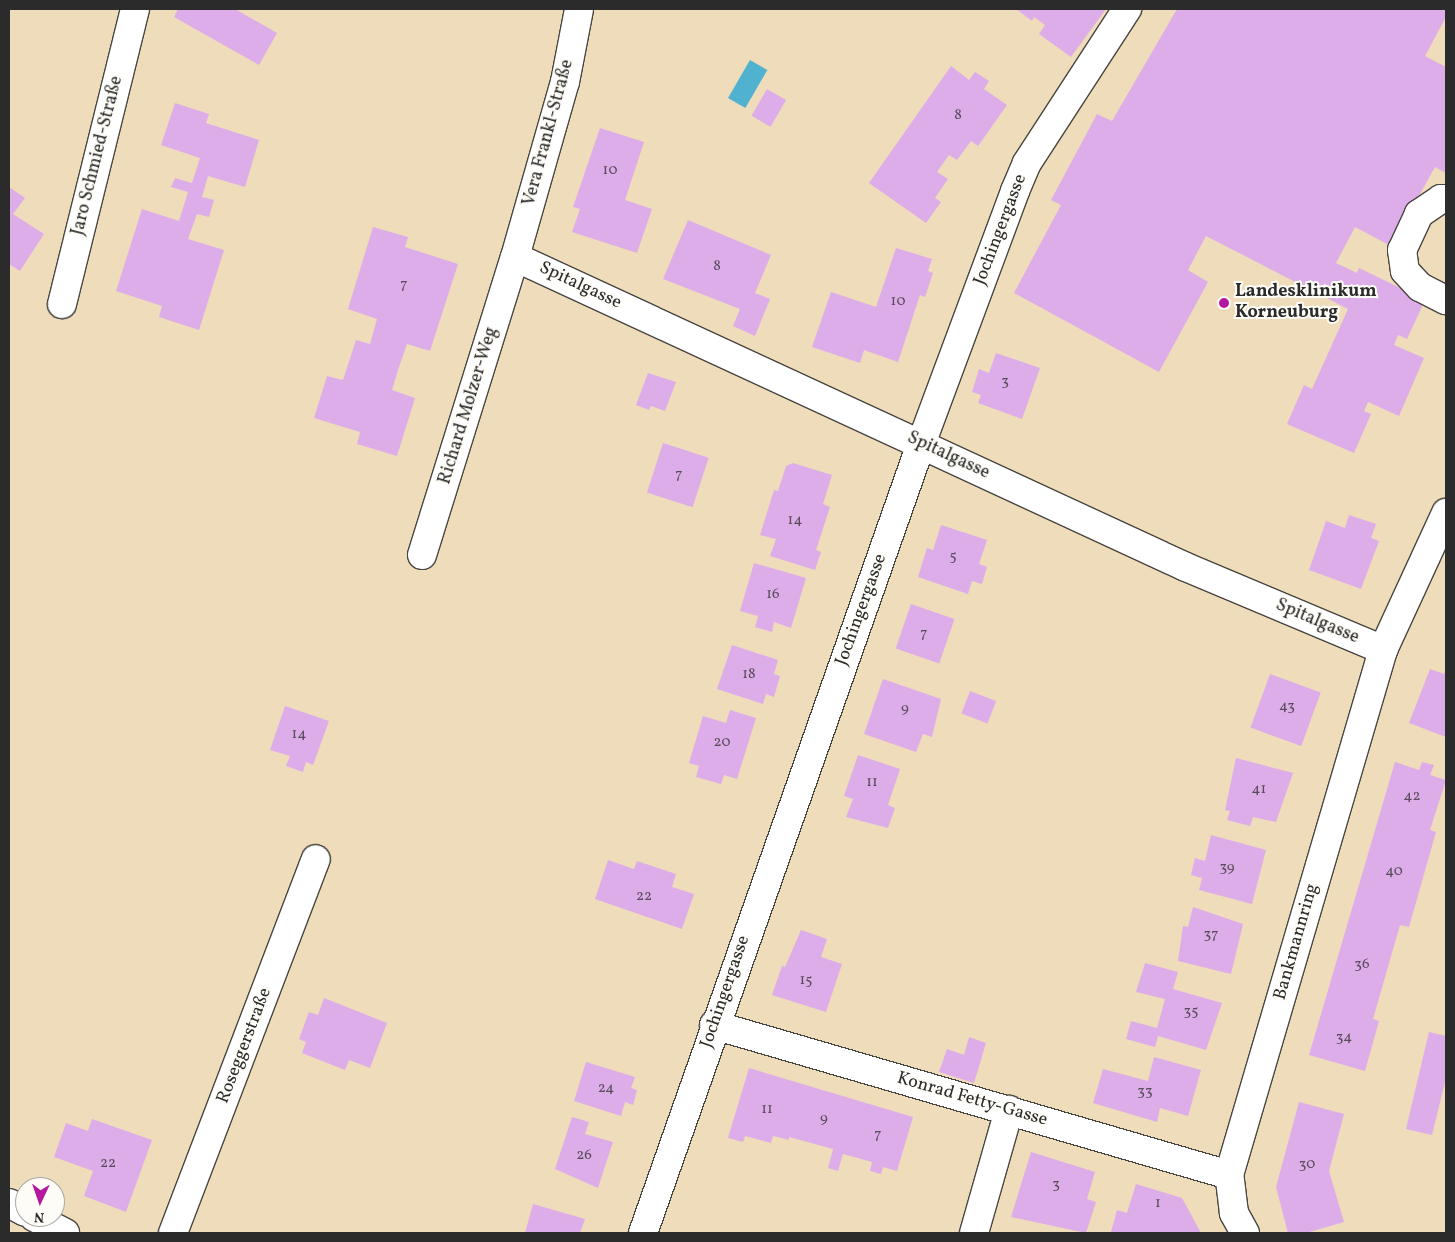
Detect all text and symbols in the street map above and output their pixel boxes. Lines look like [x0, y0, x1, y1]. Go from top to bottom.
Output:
street label: Vera Frankl-Straße [519, 57, 579, 209]
street label: Jaro Schmied-Straße [68, 74, 128, 238]
house number: 8 [954, 107, 962, 125]
house number: 10 [603, 162, 617, 180]
street label: Jochingergasse [970, 171, 1032, 289]
street label: Spitalgasse [535, 258, 625, 314]
house number: 8 [713, 258, 721, 276]
house number: 7 [400, 276, 408, 294]
place label: Landesklinikum Korneuburg [1235, 282, 1377, 324]
house number: 10 [891, 293, 905, 311]
marker: Landesklinikum Korneuburg [1217, 296, 1231, 310]
street label: Richard Molzer-Weg [435, 325, 503, 487]
house number: 3 [1001, 373, 1009, 391]
street label: Spitalgasse [903, 428, 993, 484]
house number: 7 [675, 466, 683, 484]
house number: 14 [788, 512, 802, 530]
house number: 5 [949, 548, 957, 566]
street label: Jochingergasse [832, 551, 892, 669]
house number: 16 [766, 586, 780, 604]
street label: Spitalgasse [1272, 595, 1362, 649]
house number: 7 [920, 625, 928, 643]
house number: 18 [742, 666, 756, 684]
house number: 43 [1279, 698, 1295, 716]
house number: 9 [901, 700, 909, 718]
house number: 14 [292, 726, 306, 744]
house number: 20 [714, 734, 730, 752]
house number: 11 [866, 774, 878, 792]
house number: 41 [1252, 781, 1266, 799]
house number: 42 [1403, 788, 1421, 806]
house number: 39 [1219, 859, 1235, 877]
house number: 40 [1385, 863, 1403, 881]
street label: Bankmannring [1270, 881, 1324, 1003]
house number: 22 [636, 888, 652, 906]
house number: 37 [1204, 926, 1218, 944]
street label: Jochingergasse [697, 933, 755, 1051]
house number: 36 [1354, 956, 1370, 974]
house number: 15 [799, 972, 813, 990]
street label: Roseggerstraße [213, 985, 277, 1107]
house number: 35 [1184, 1003, 1198, 1021]
house number: 34 [1336, 1029, 1352, 1047]
street label: Konrad Fetty-Gasse [894, 1068, 1050, 1132]
house number: 24 [598, 1080, 614, 1098]
house number: 33 [1137, 1083, 1153, 1101]
house number: 11 [761, 1101, 773, 1119]
house number: 9 [820, 1110, 828, 1128]
house number: 7 [874, 1126, 882, 1144]
house number: 26 [576, 1147, 592, 1165]
house number: 22 [100, 1155, 116, 1173]
house number: 30 [1299, 1156, 1315, 1174]
house number: 3 [1052, 1176, 1060, 1194]
north arrow [15, 1177, 65, 1227]
house number: 1 [1155, 1195, 1161, 1213]
text: N [34, 1207, 45, 1226]

